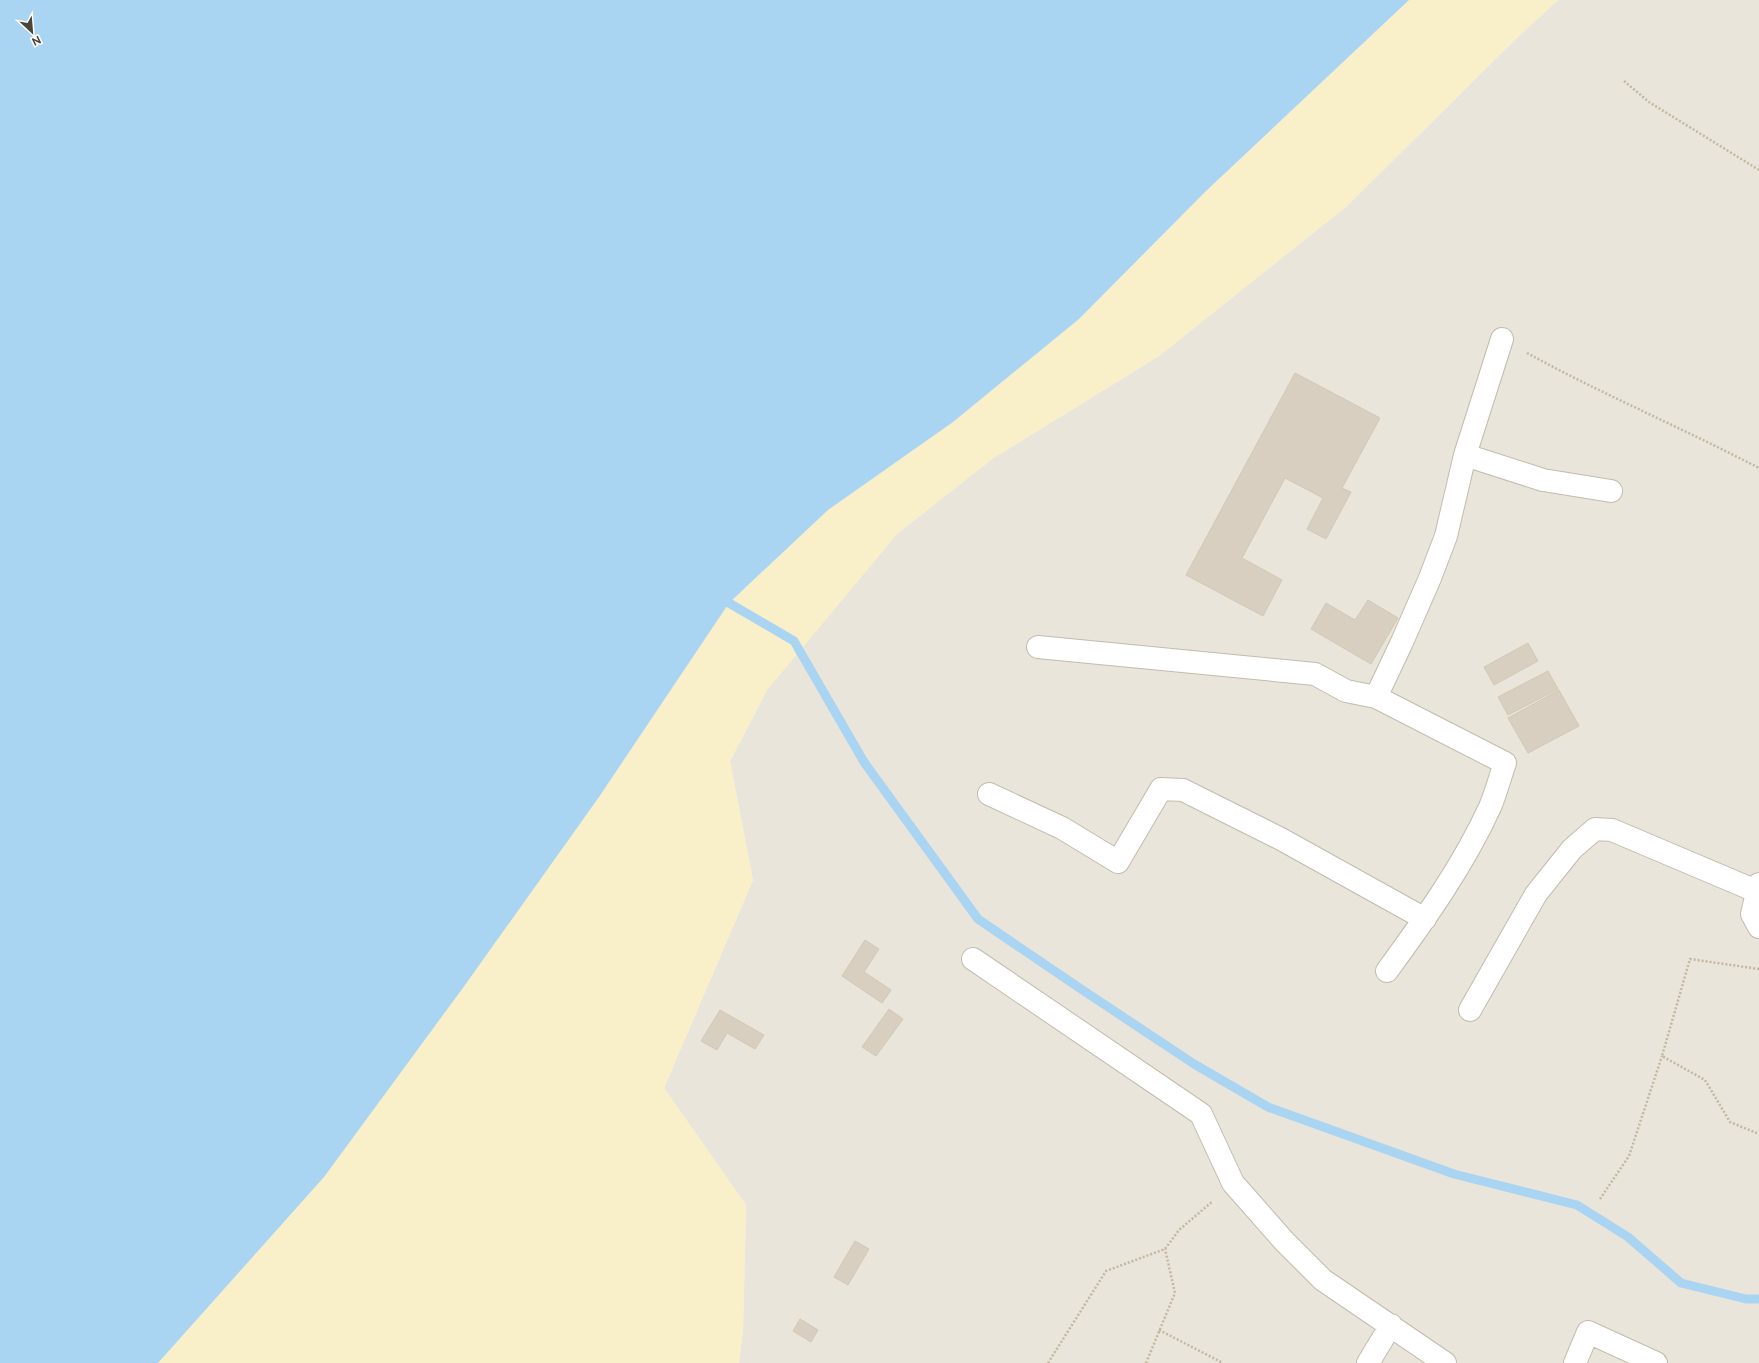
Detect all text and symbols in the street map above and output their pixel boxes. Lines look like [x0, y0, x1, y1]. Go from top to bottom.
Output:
north arrow [12, 12, 52, 52]
text: N [30, 33, 43, 48]

